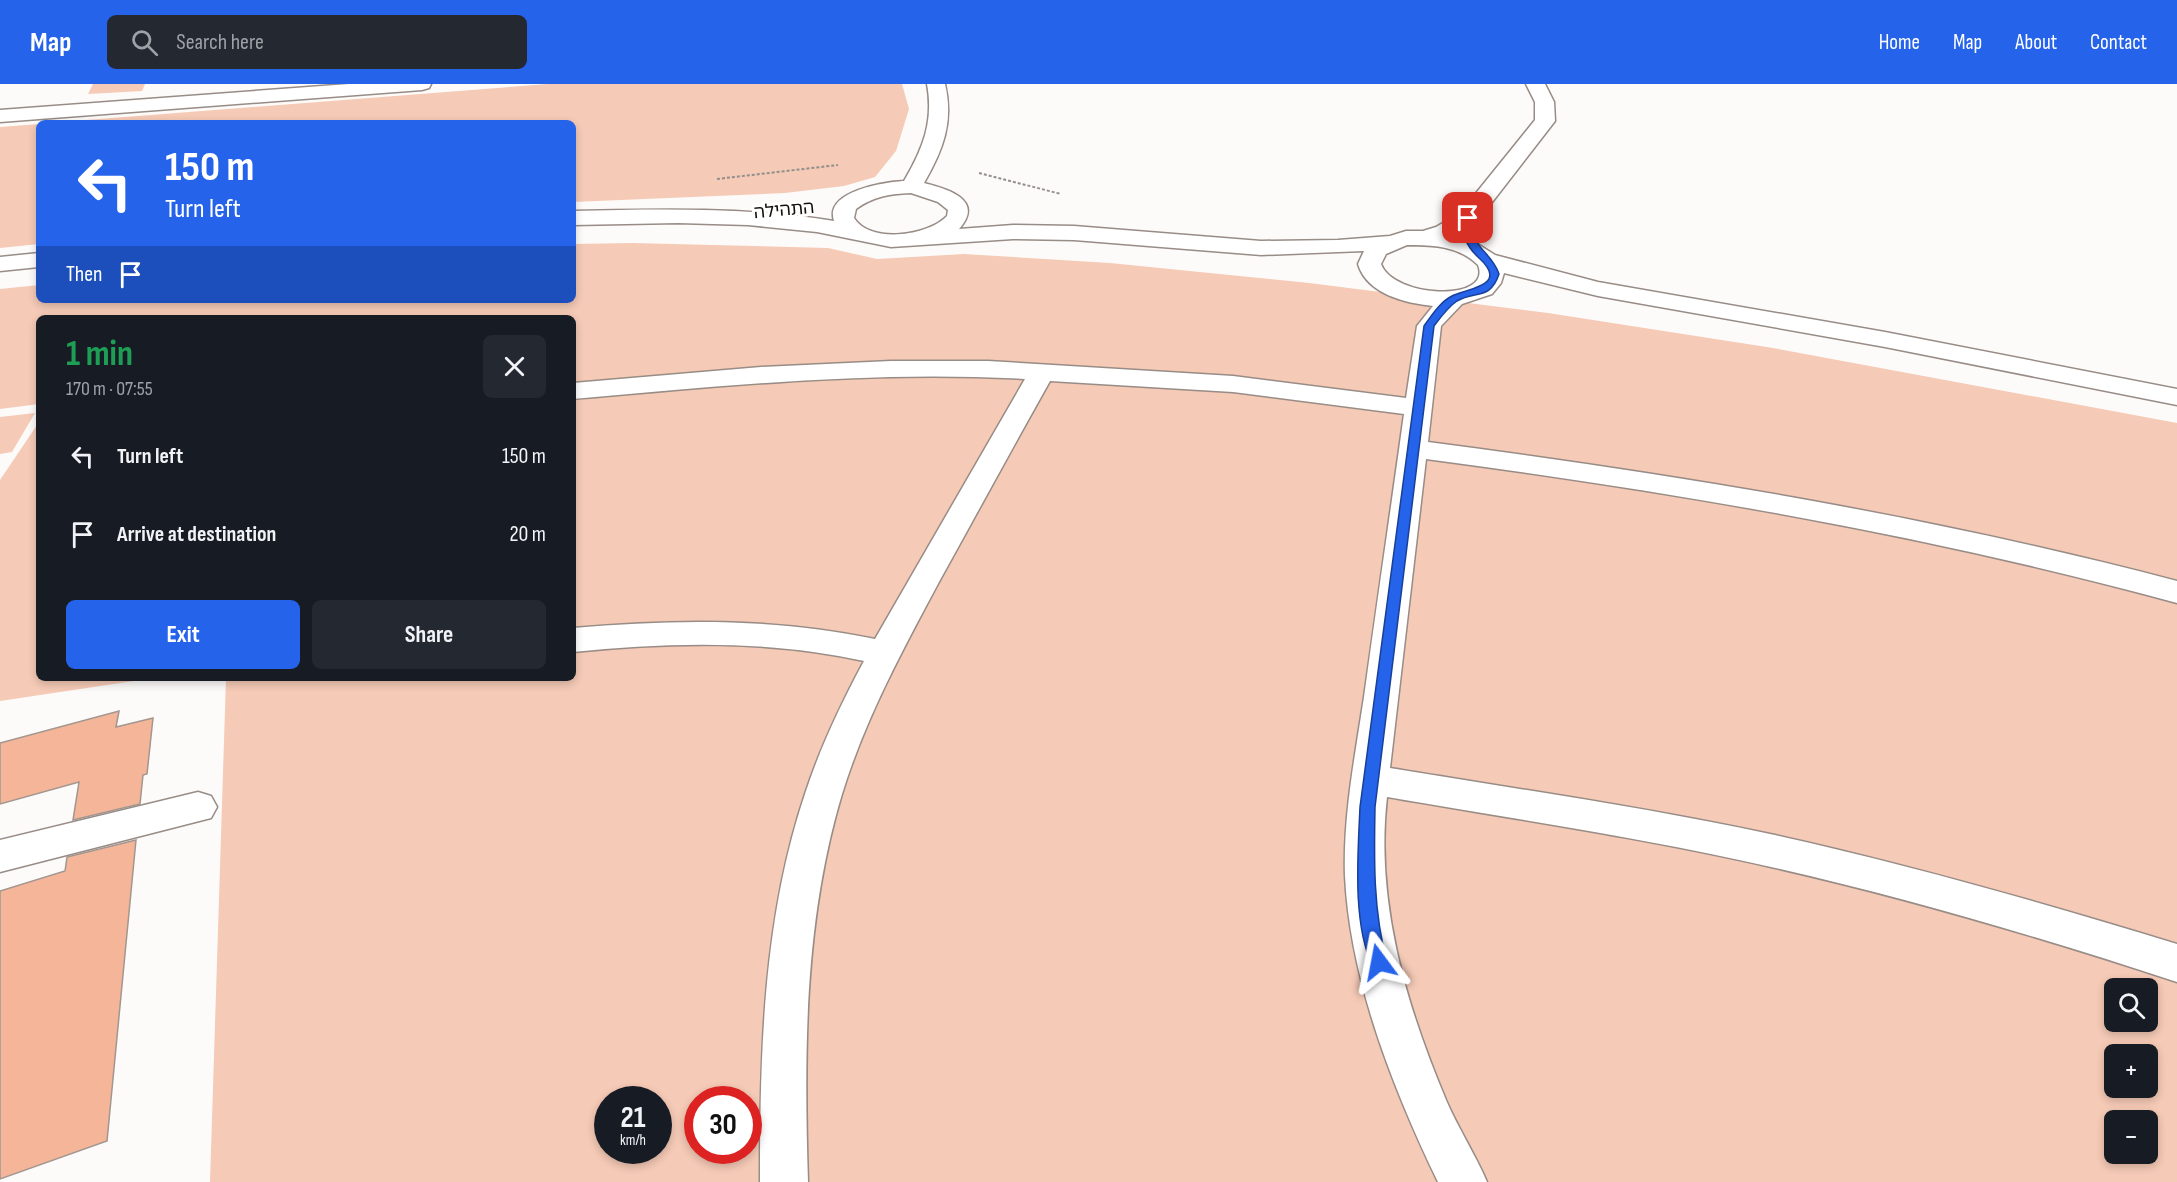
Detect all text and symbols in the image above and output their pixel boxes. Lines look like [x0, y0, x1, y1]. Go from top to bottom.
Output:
search box [107, 15, 527, 69]
text: Map [30, 26, 71, 59]
icon: search [128, 26, 161, 59]
text: Search here [176, 29, 264, 56]
text: Home [1879, 30, 1920, 55]
text: Map [1953, 30, 1982, 55]
text: About [2015, 30, 2057, 55]
text: Contact [2090, 30, 2147, 55]
text: 150 m [165, 142, 254, 193]
icon: left [66, 144, 144, 222]
pin [1442, 192, 1493, 243]
text: Turn left [165, 193, 241, 225]
street label: התהילה [753, 197, 815, 223]
icon: arrive [1451, 201, 1484, 234]
icon: arrive [114, 258, 147, 291]
text: Then [66, 261, 102, 288]
text: 1 min [66, 333, 133, 376]
button: close [483, 335, 546, 398]
text: 170 m · 07:55 [66, 377, 153, 401]
icon: left [66, 440, 99, 473]
text: Turn left [117, 443, 183, 470]
text: 150 m [502, 443, 546, 470]
icon: arrive [66, 518, 99, 551]
text: Arrive at destination [117, 521, 276, 548]
text: 20 m [510, 521, 546, 548]
button: Exit [66, 600, 300, 669]
button: Share [312, 600, 546, 669]
position arrow [1347, 930, 1411, 994]
map controls [2104, 978, 2158, 1164]
button: search [2104, 978, 2158, 1032]
button: + [2104, 1044, 2158, 1098]
speed limit sign: 30 [684, 1086, 762, 1164]
text: 21 [621, 1100, 645, 1136]
button: − [2104, 1110, 2158, 1164]
text: km/h [620, 1131, 646, 1150]

